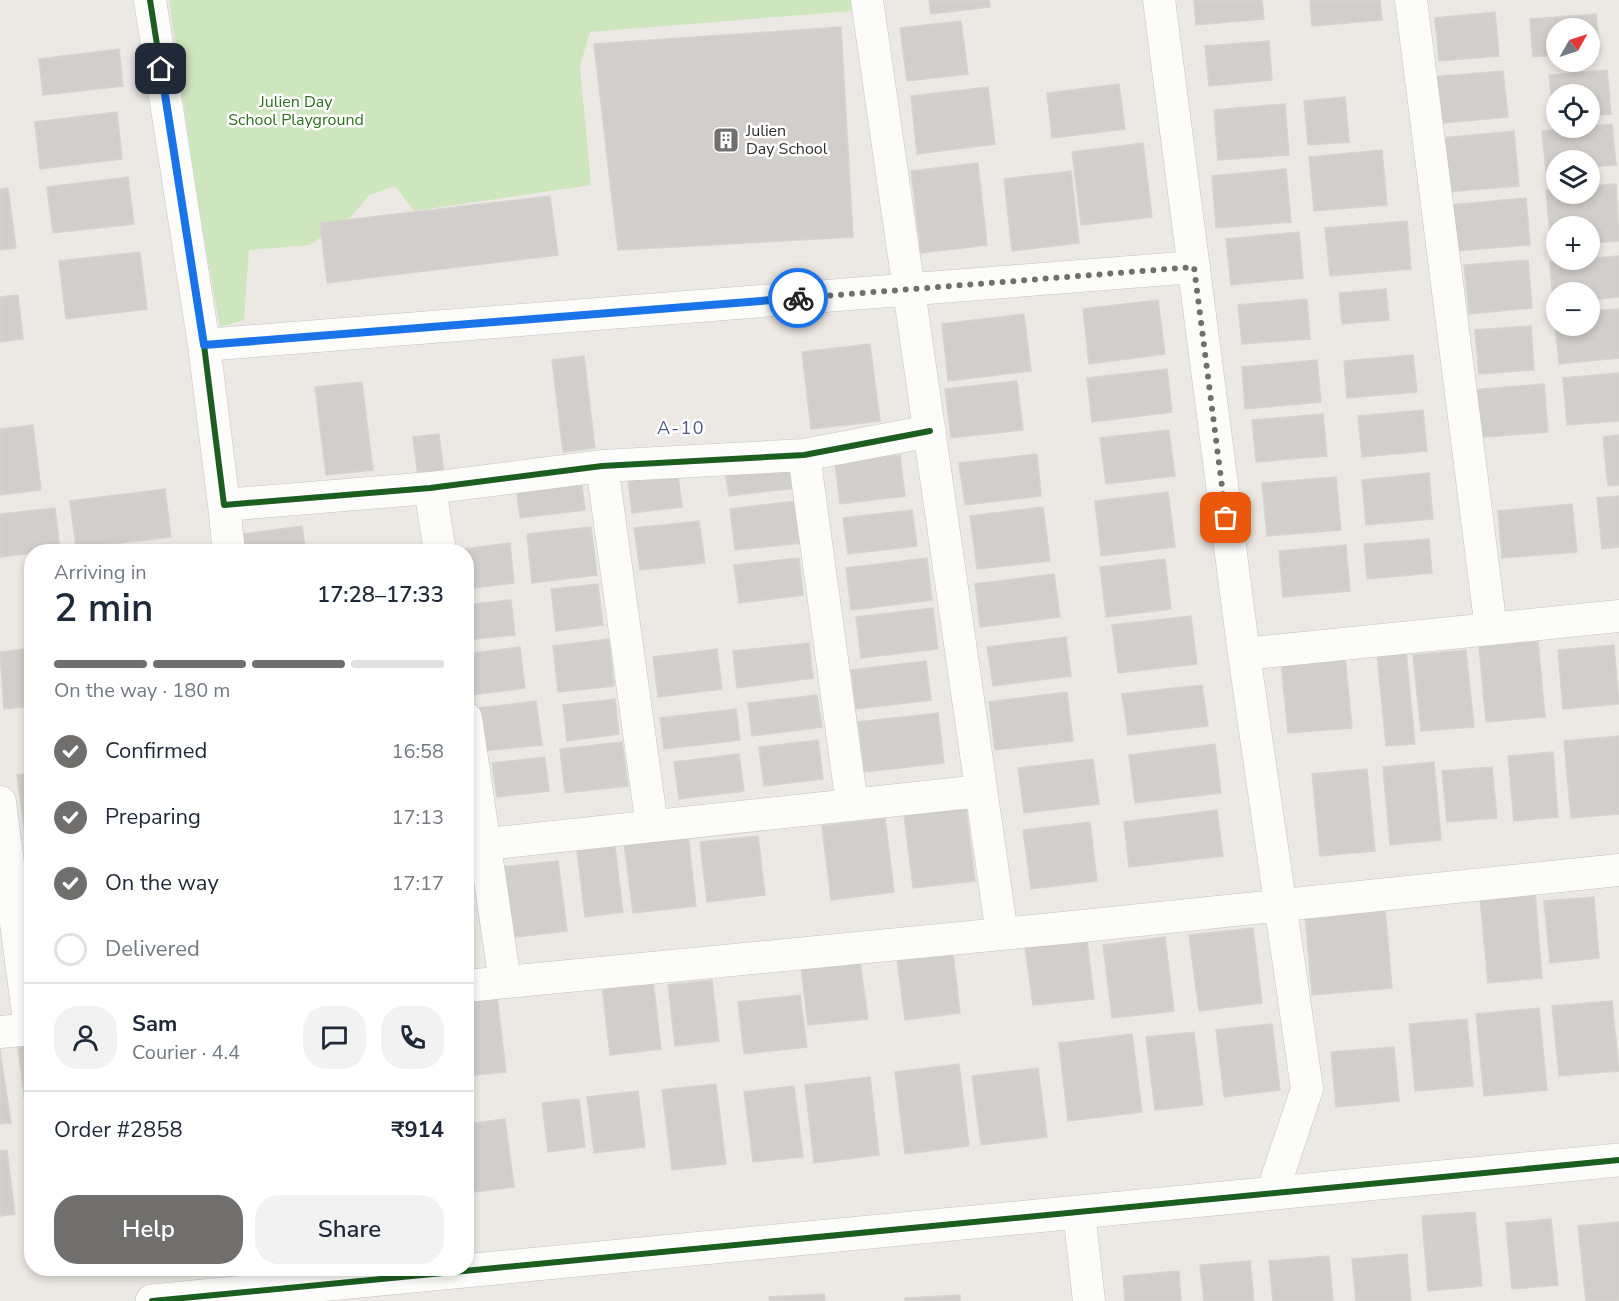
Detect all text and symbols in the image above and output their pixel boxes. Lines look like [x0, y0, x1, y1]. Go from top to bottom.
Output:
north arrow [1546, 18, 1600, 72]
map controls [1546, 18, 1600, 336]
pin [135, 43, 186, 94]
icon: home [144, 52, 177, 85]
button: locate [1546, 84, 1600, 138]
park label: Julien Day School Playground [228, 91, 364, 131]
place label: Julien Day School [745, 120, 828, 160]
building icon: Julien Day School [711, 125, 741, 155]
button: layers [1546, 150, 1600, 204]
button: + [1546, 216, 1600, 270]
courier [768, 268, 828, 328]
icon: bike [782, 282, 815, 315]
button: − [1546, 282, 1600, 336]
district label: A-10 [657, 416, 705, 440]
pin [1200, 492, 1251, 543]
icon: bag [1209, 501, 1242, 534]
text: Arriving in [54, 559, 147, 586]
text: 17:28–17:33 [317, 580, 444, 610]
text: 2 min [54, 582, 153, 635]
text: On the way · 180 m [54, 677, 230, 704]
icon: check [54, 735, 87, 768]
text: Confirmed [105, 736, 207, 766]
text: 16:58 [391, 738, 444, 765]
icon: check [54, 801, 87, 834]
text: Preparing [105, 802, 201, 832]
text: 17:13 [391, 804, 444, 831]
icon: check [54, 867, 87, 900]
text: On the way [105, 868, 219, 898]
text: 17:17 [391, 870, 444, 897]
text: Delivered [105, 934, 200, 964]
button: person [54, 1006, 117, 1069]
button: chat [303, 1006, 366, 1069]
button: phone [381, 1006, 444, 1069]
text: Sam [132, 1009, 177, 1039]
text: Courier · 4.4 [132, 1039, 240, 1066]
text: Order #2858 [54, 1115, 183, 1145]
text: ₹914 [391, 1115, 444, 1145]
button: Help [54, 1195, 243, 1264]
button: Share [255, 1195, 444, 1264]

